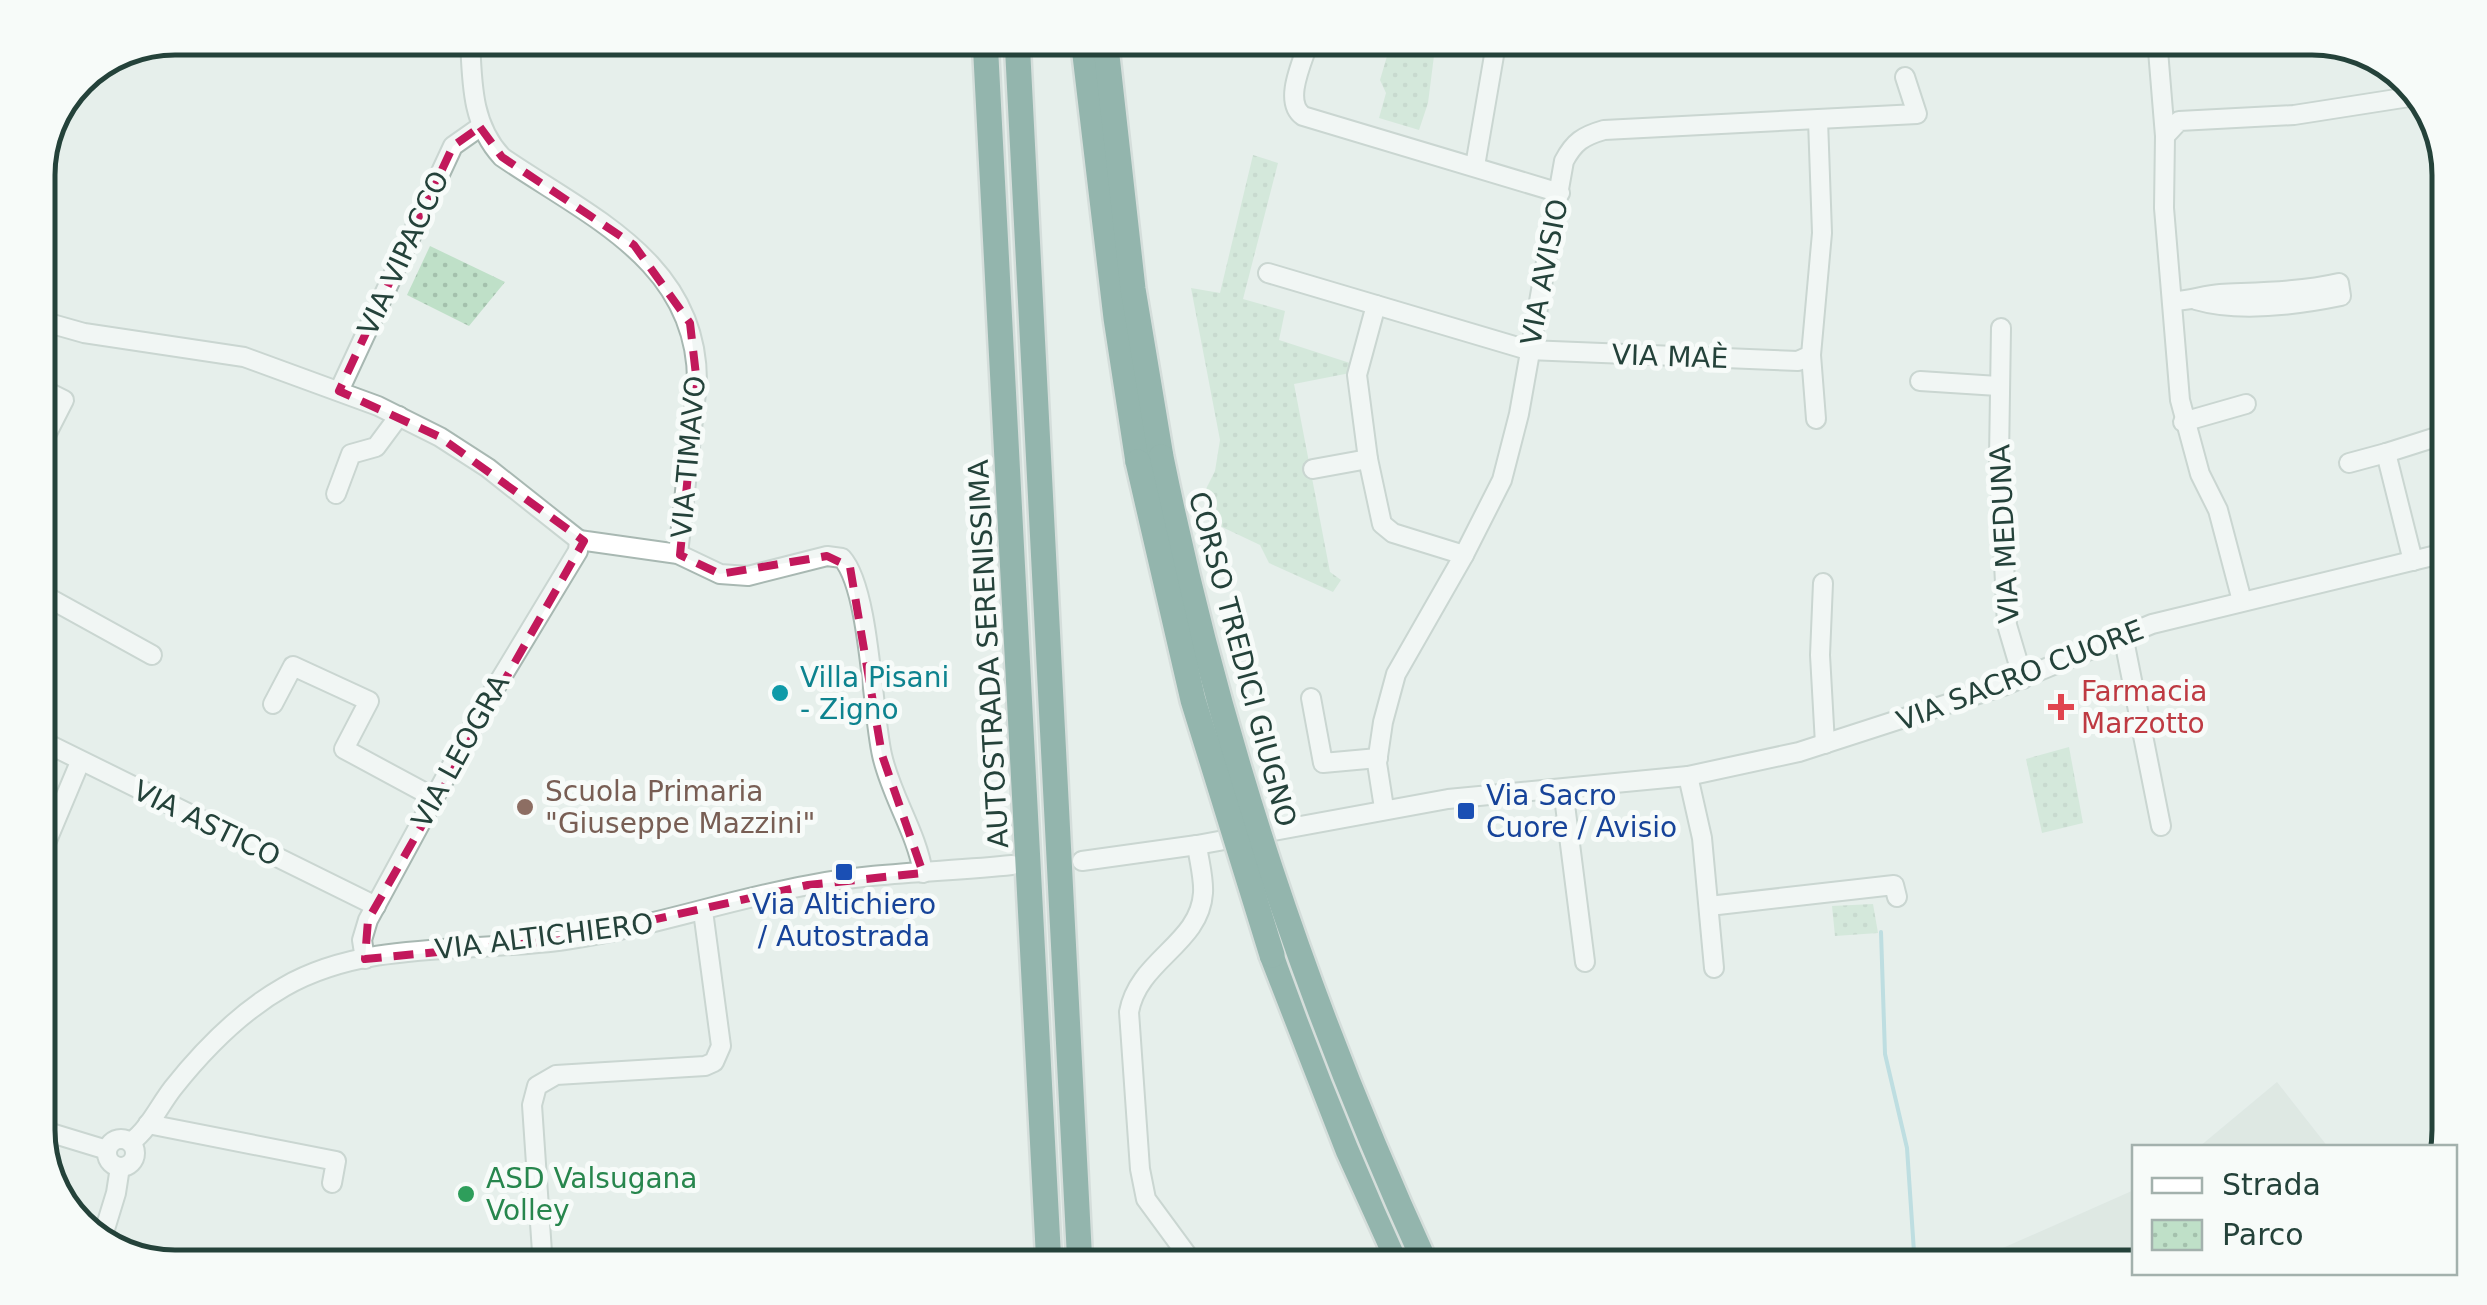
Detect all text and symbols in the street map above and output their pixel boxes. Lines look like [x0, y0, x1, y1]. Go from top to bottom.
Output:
street label: VIA VIPACCO [351, 166, 456, 341]
street label: VIA AVISIO [1514, 196, 1575, 348]
street label: VIA MAÈ [1611, 337, 1729, 375]
street label: VIA TIMAVO [665, 374, 712, 540]
street label: VIA MEDUNA [1983, 443, 2026, 624]
street label: AUTOSTRADA SERENISSIMA [962, 459, 1015, 849]
street label: CORSO TREDICI GIUGNO [1182, 488, 1303, 830]
street label: VIA SACRO CUORE [1892, 613, 2148, 738]
place label: Villa Pisani - Zigno [800, 661, 949, 726]
street label: VIA LEOGRA [405, 669, 516, 834]
place label: Farmacia Marzotto [2081, 675, 2207, 740]
marker: Villa Pisani - Zigno [769, 682, 791, 704]
marker: Farmacia Marzotto [2050, 696, 2072, 718]
street label: VIA ASTICO [128, 774, 286, 873]
place label: Scuola Primaria "Giuseppe Mazzini" [545, 775, 815, 840]
place label: Via Sacro Cuore / Avisio [1486, 779, 1677, 844]
marker: Scuola Primaria "Giuseppe Mazzini" [514, 796, 536, 818]
marker: Via Sacro Cuore / Avisio [1455, 800, 1477, 822]
marker: Via Altichiero / Autostrada [833, 861, 855, 883]
place label: Via Altichiero / Autostrada [752, 888, 936, 953]
street label: VIA ALTICHIERO [433, 907, 655, 966]
legend [2132, 1145, 2457, 1275]
place label: ASD Valsugana Volley [486, 1162, 697, 1227]
text: Strada [2222, 1167, 2321, 1202]
marker: ASD Valsugana Volley [455, 1183, 477, 1205]
text: Parco [2222, 1217, 2304, 1252]

